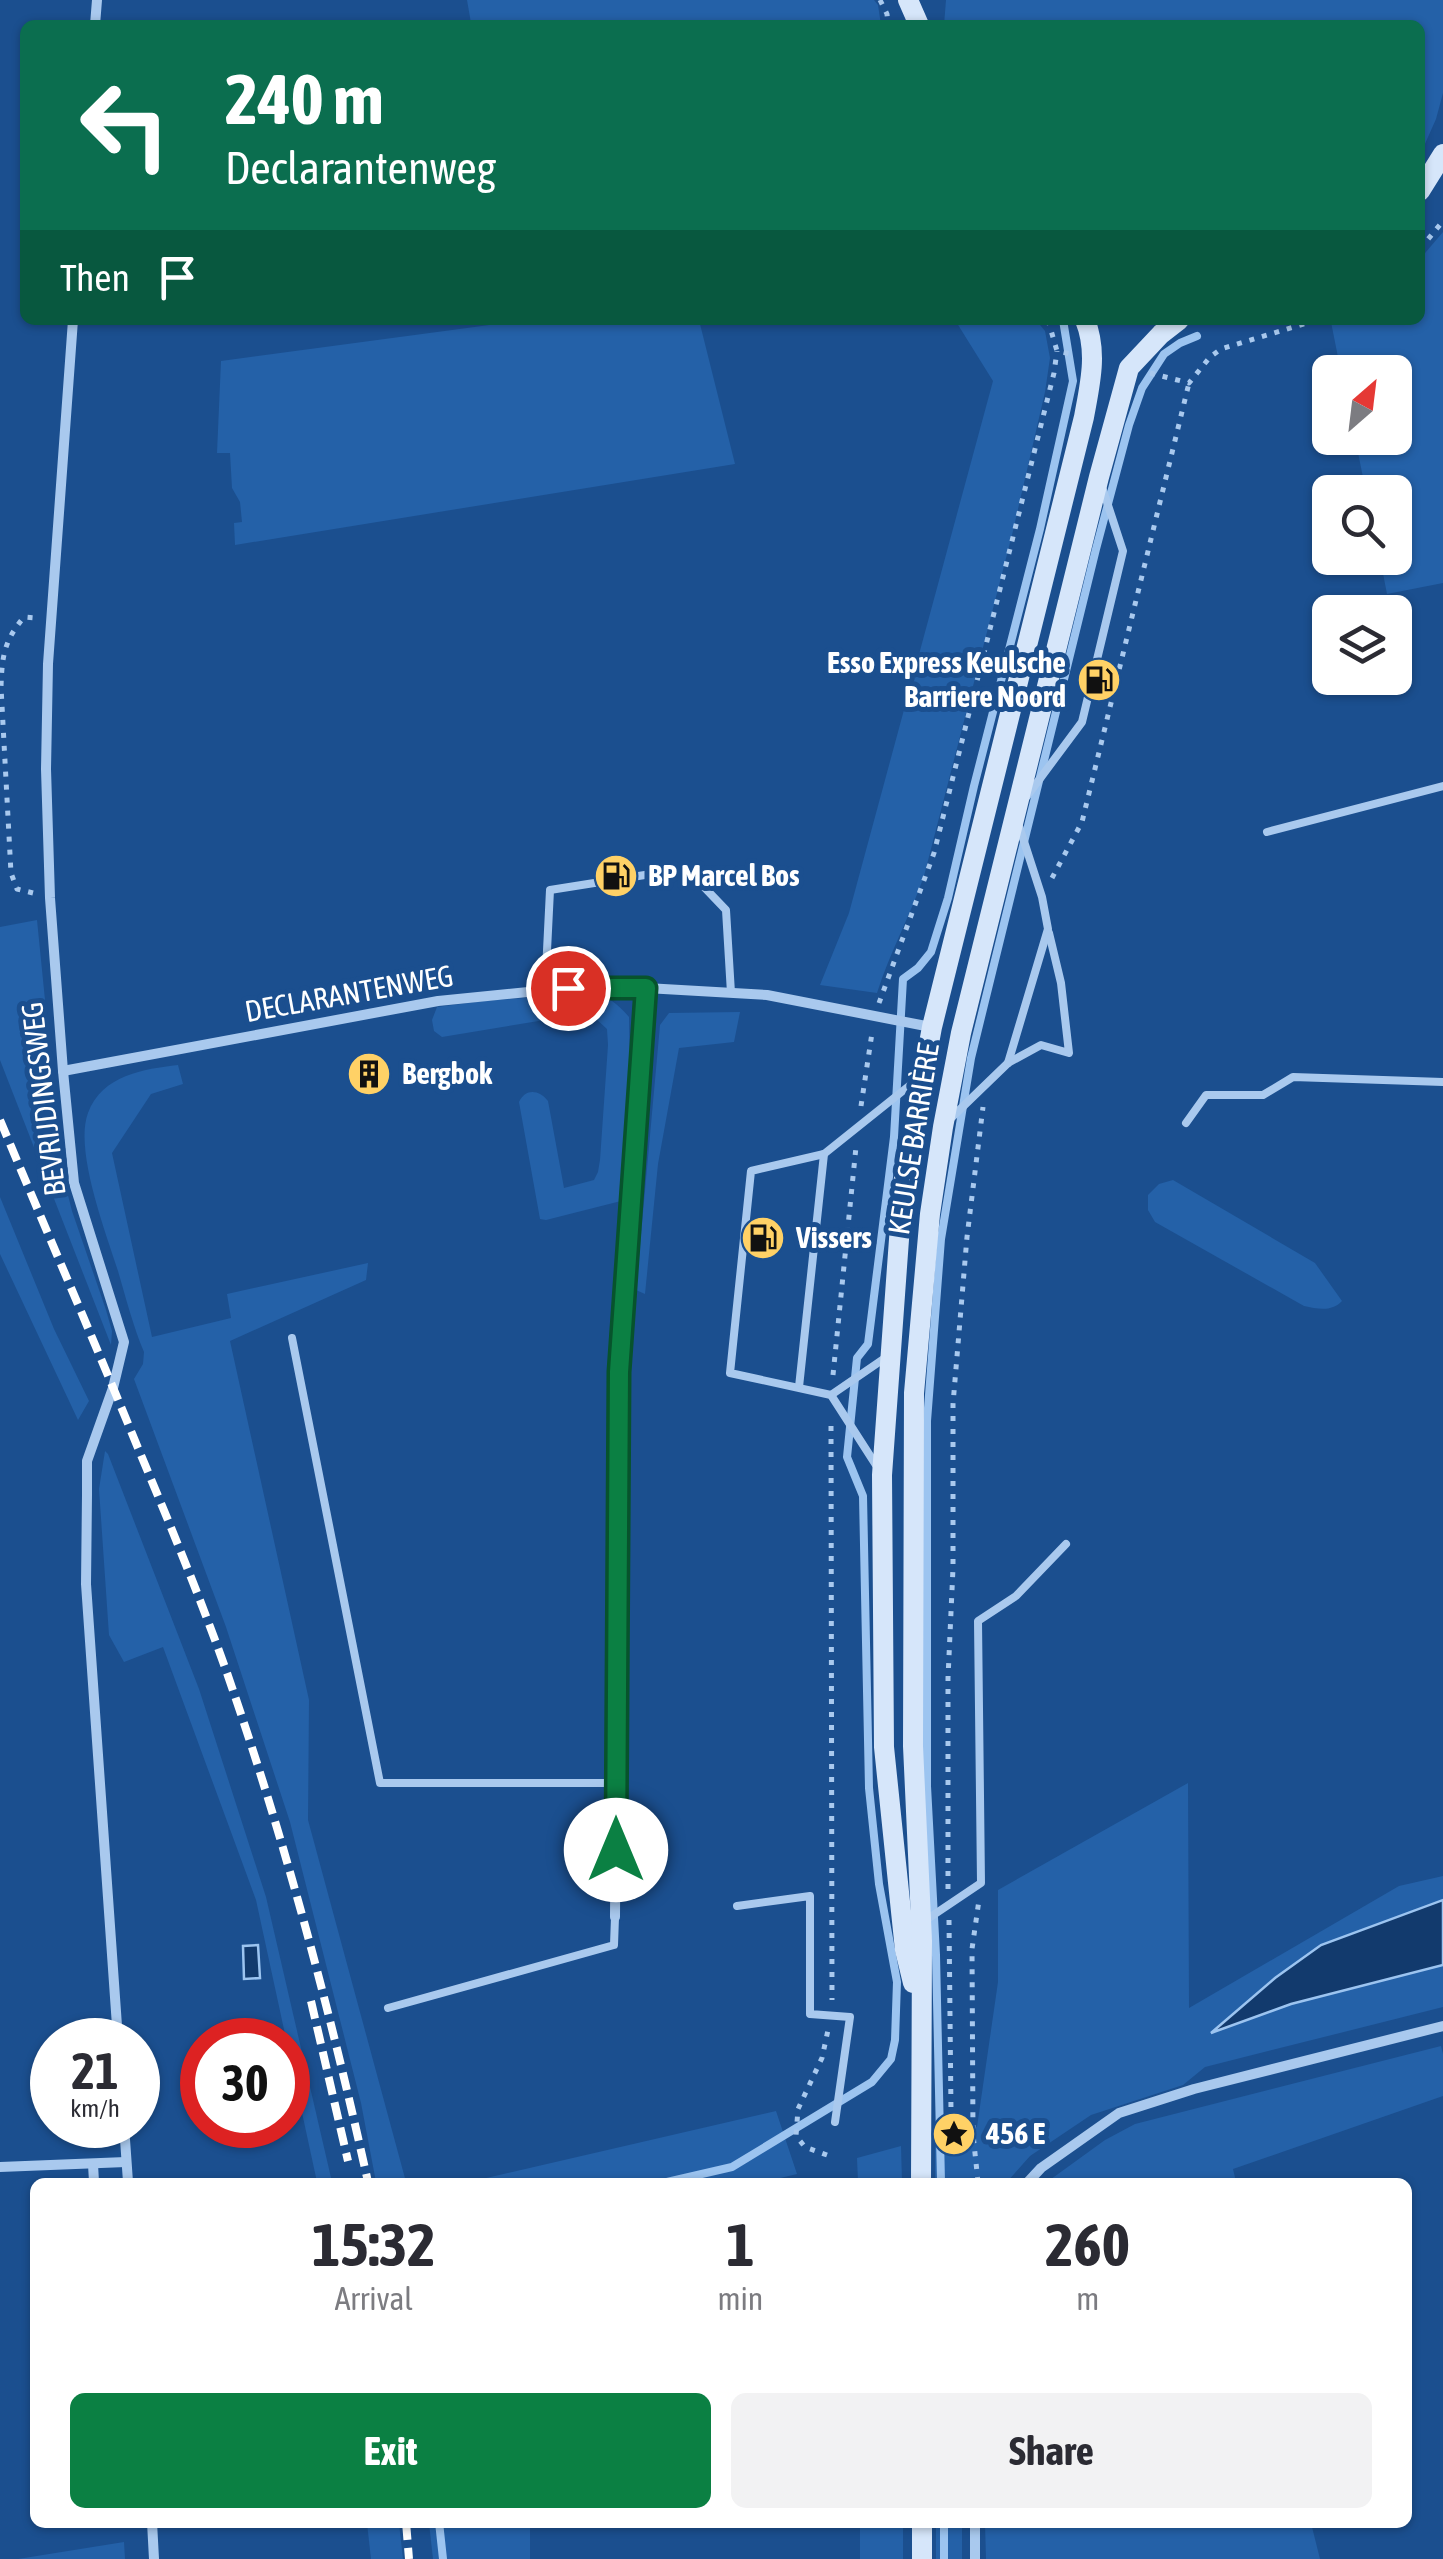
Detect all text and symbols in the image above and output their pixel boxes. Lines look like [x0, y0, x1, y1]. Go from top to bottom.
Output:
text: 240 m [225, 59, 384, 139]
icon: left [60, 60, 190, 190]
text: Declarantenweg [225, 142, 496, 194]
icon: arrive [150, 250, 205, 305]
text: Then [60, 256, 130, 299]
north arrow [1312, 355, 1412, 455]
map controls [1312, 355, 1412, 695]
button: search [1312, 475, 1412, 575]
button: layers [1312, 595, 1412, 695]
place label: Esso Express Keulsche Barriere Noord [827, 645, 1066, 713]
fuel station icon: Esso Express Keulsche Barriere Noord [1076, 657, 1122, 703]
fuel station icon: BP Marcel Bos [593, 853, 639, 899]
place label: BP Marcel Bos [648, 858, 800, 892]
pin [526, 946, 611, 1031]
street label: DECLARANTENWEG [242, 958, 456, 1028]
icon: arrive [541, 961, 596, 1016]
street label: BEVRIJDINGSWEG [14, 1000, 72, 1198]
street label: KEULSE BARRIÈRE [881, 1040, 945, 1237]
building icon: Bergbok [346, 1051, 392, 1097]
place label: Bergbok [402, 1056, 493, 1090]
fuel station icon: Vissers [740, 1215, 786, 1261]
place label: Vissers [795, 1220, 872, 1254]
position arrow [564, 1798, 668, 1902]
speed limit sign: 30 [180, 2018, 310, 2148]
text: 21 [71, 2042, 118, 2100]
text: km/h [70, 2094, 120, 2122]
place icon: 456 E [931, 2111, 977, 2157]
place label: 456 E [985, 2116, 1045, 2150]
text: 15:32 [312, 2210, 435, 2279]
text: 1 [726, 2210, 755, 2279]
text: 260 [1045, 2210, 1130, 2279]
text: Arrival [335, 2280, 413, 2317]
text: min [717, 2280, 763, 2317]
text: m [1076, 2280, 1099, 2317]
button: Exit [70, 2393, 711, 2508]
button: Share [731, 2393, 1372, 2508]

